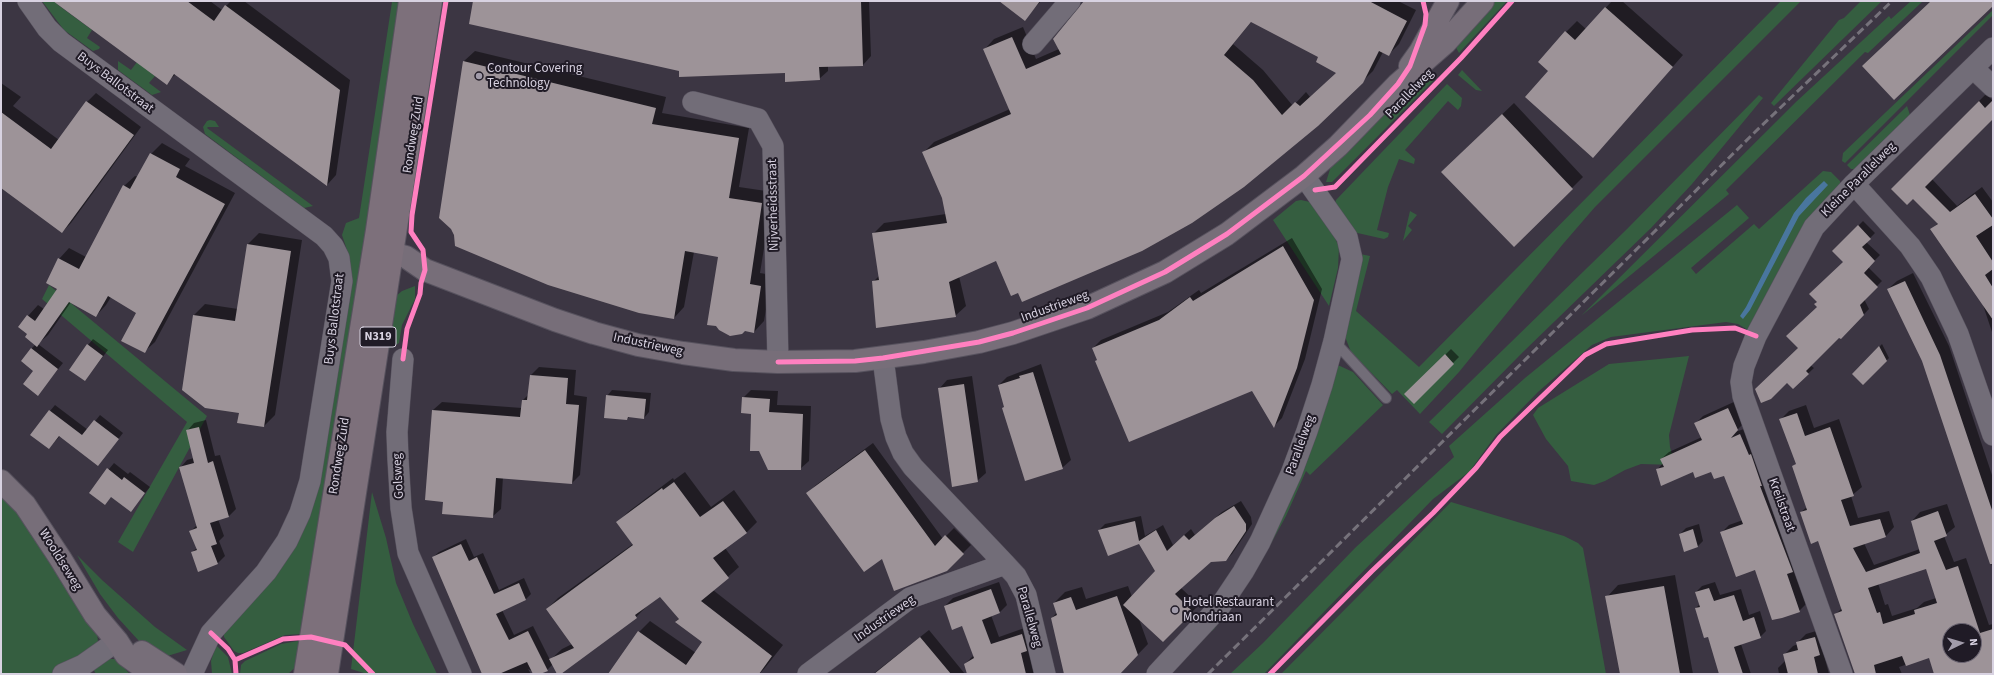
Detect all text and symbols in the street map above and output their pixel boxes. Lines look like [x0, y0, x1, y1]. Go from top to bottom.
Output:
street label: Buys Ballotstraat [74, 49, 156, 117]
place label: Contour Covering Technology [487, 61, 582, 92]
street label: Parallelweg [1383, 66, 1437, 122]
marker: Contour Covering Technology [474, 71, 484, 81]
street label: Rondweg Zuid [400, 95, 428, 175]
street label: Kleine Parallelweg [1818, 139, 1900, 221]
street label: Nijverheidsstraat [765, 159, 783, 251]
street label: Buys Ballotstraat [322, 272, 348, 366]
street label: Industrieweg [1019, 288, 1091, 326]
road number: N319 [360, 327, 396, 347]
street label: Industrieweg [612, 330, 684, 360]
street label: Parallelweg [1283, 413, 1319, 477]
street label: Rondweg Zuid [326, 416, 354, 496]
street label: Golsweg [390, 453, 408, 499]
street label: Kreilstraat [1764, 476, 1798, 534]
street label: Wooldseweg [35, 527, 85, 593]
street label: Parallelweg [1013, 585, 1045, 649]
street label: Industrieweg [852, 592, 918, 646]
place label: Hotel Restaurant Mondriaan [1183, 595, 1274, 626]
marker: Hotel Restaurant Mondriaan [1170, 605, 1180, 615]
north arrow [1942, 623, 1982, 663]
text: N [1966, 638, 1981, 646]

